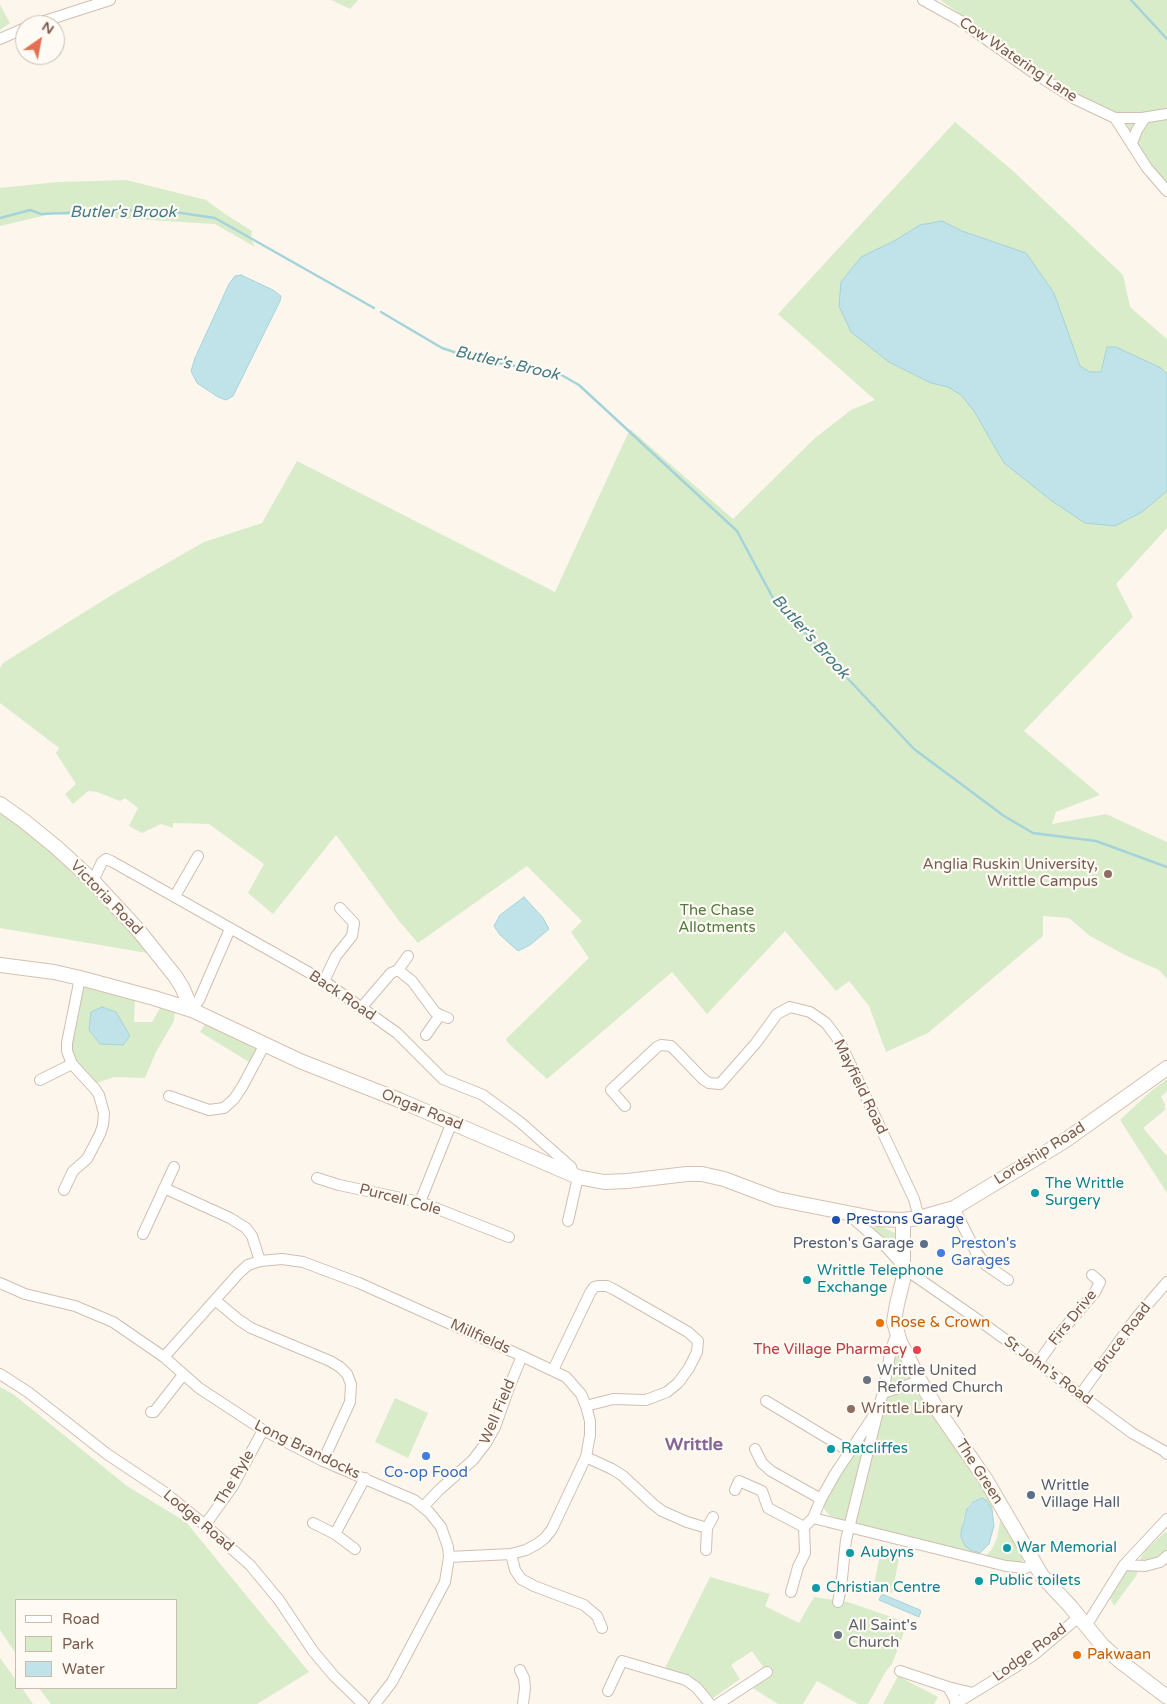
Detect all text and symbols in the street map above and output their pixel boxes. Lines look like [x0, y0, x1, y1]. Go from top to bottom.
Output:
street label: Cow Watering Lane [956, 14, 1080, 106]
north arrow [15, 15, 65, 65]
text: N [39, 18, 57, 38]
water label: Butler's Brook [70, 203, 176, 223]
water label: Butler's Brook [453, 343, 561, 385]
water label: Butler's Brook [767, 591, 853, 683]
place label: Anglia Ruskin University, Writtle Campus [923, 856, 1098, 891]
street label: Victoria Road [66, 857, 146, 939]
marker: Anglia Ruskin University, Writtle Campus [1102, 868, 1114, 880]
park label: The Chase Allotments [678, 902, 756, 937]
street label: Back Road [305, 967, 379, 1025]
street label: Mayfield Road [829, 1036, 891, 1138]
street label: Ongar Road [379, 1085, 465, 1135]
street label: Lordship Road [991, 1119, 1089, 1189]
place label: The Writtle Surgery [1045, 1175, 1124, 1210]
street label: Purcell Cole [357, 1180, 443, 1220]
marker: The Writtle Surgery [1029, 1187, 1041, 1199]
place label: Prestons Garage [846, 1211, 964, 1229]
marker: Prestons Garage [830, 1214, 842, 1226]
place label: Preston's Garage [793, 1235, 914, 1253]
place label: Preston's Garages [951, 1235, 1017, 1270]
marker: Preston's Garage [918, 1238, 930, 1250]
marker: Preston's Garages [935, 1247, 947, 1259]
place label: Writtle Telephone Exchange [817, 1262, 943, 1297]
marker: Writtle Telephone Exchange [801, 1274, 813, 1286]
street label: Firs Drive [1045, 1287, 1101, 1349]
street label: Bruce Road [1091, 1299, 1155, 1377]
place label: Rose & Crown [890, 1314, 990, 1332]
street label: Millfields [447, 1316, 513, 1358]
marker: Rose & Crown [874, 1317, 886, 1329]
street label: St John's Road [1000, 1333, 1096, 1409]
place label: The Village Pharmacy [753, 1341, 907, 1359]
marker: The Village Pharmacy [911, 1344, 923, 1356]
place label: Writtle United Reformed Church [877, 1362, 1003, 1397]
marker: Writtle United Reformed Church [861, 1374, 873, 1386]
street label: Well Field [476, 1377, 520, 1447]
place label: Writtle Library [861, 1400, 963, 1418]
marker: Writtle Library [845, 1403, 857, 1415]
street label: Long Brandocks [251, 1417, 363, 1483]
district label: Writtle [665, 1434, 723, 1456]
street label: The Green [951, 1436, 1007, 1508]
place label: Ratcliffes [841, 1440, 908, 1458]
marker: Ratcliffes [825, 1443, 837, 1455]
street label: The Ryle [211, 1447, 259, 1509]
marker: Co-op Food [420, 1450, 432, 1462]
place label: Co-op Food [384, 1464, 468, 1482]
place label: Writtle Village Hall [1041, 1477, 1120, 1512]
street label: Lodge Road [159, 1486, 237, 1556]
marker: Writtle Village Hall [1025, 1489, 1037, 1501]
place label: War Memorial [1017, 1539, 1117, 1557]
marker: War Memorial [1001, 1542, 1013, 1554]
place label: Aubyns [860, 1544, 914, 1562]
marker: Aubyns [844, 1547, 856, 1559]
place label: Public toilets [989, 1572, 1081, 1590]
marker: Public toilets [973, 1575, 985, 1587]
place label: Christian Centre [826, 1579, 940, 1597]
marker: Christian Centre [810, 1582, 822, 1594]
legend [15, 1599, 178, 1689]
text: Road [62, 1610, 100, 1628]
place label: All Saint's Church [848, 1617, 917, 1652]
street label: Lodge Road [990, 1620, 1070, 1686]
marker: All Saint's Church [832, 1629, 844, 1641]
text: Park [62, 1635, 94, 1653]
place label: Pakwaan [1087, 1646, 1151, 1664]
marker: Pakwaan [1071, 1649, 1083, 1661]
text: Water [62, 1660, 105, 1678]

